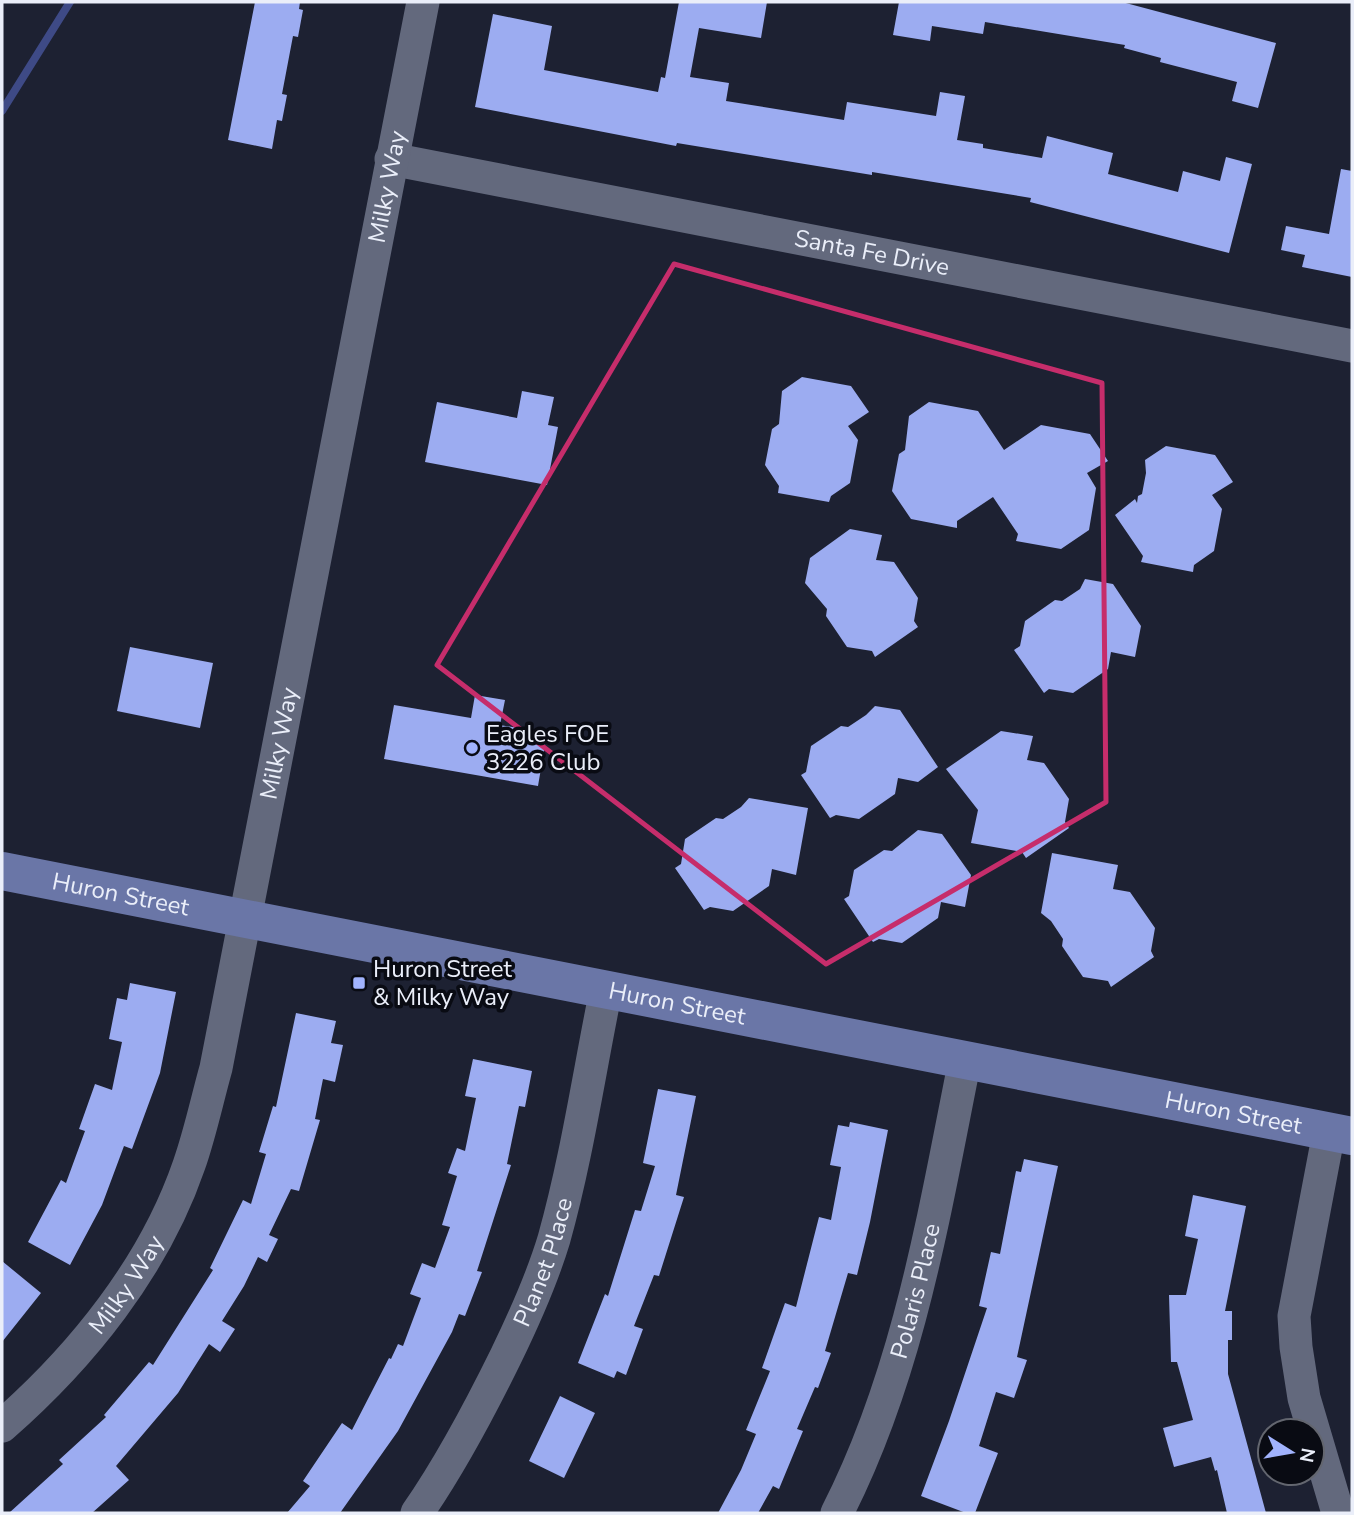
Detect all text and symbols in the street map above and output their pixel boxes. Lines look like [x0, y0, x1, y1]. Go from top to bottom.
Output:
street label: Milky Way [361, 127, 414, 245]
street label: Santa Fe Drive [792, 222, 952, 283]
street label: Milky Way [253, 684, 306, 802]
place label: Eagles FOE 3226 Club [486, 718, 609, 778]
marker: Eagles FOE 3226 Club [464, 740, 480, 756]
street label: Huron Street [50, 865, 193, 923]
place label: Huron Street & Milky Way [373, 953, 512, 1013]
street label: Huron Street [606, 974, 749, 1033]
marker: Huron Street & Milky Way [351, 975, 367, 991]
street label: Huron Street [1162, 1084, 1305, 1142]
street label: Planet Place [506, 1194, 580, 1332]
street label: Polaris Place [883, 1220, 948, 1363]
street label: Milky Way [81, 1229, 172, 1341]
north arrow [1256, 1417, 1326, 1487]
text: N [1293, 1446, 1321, 1465]

